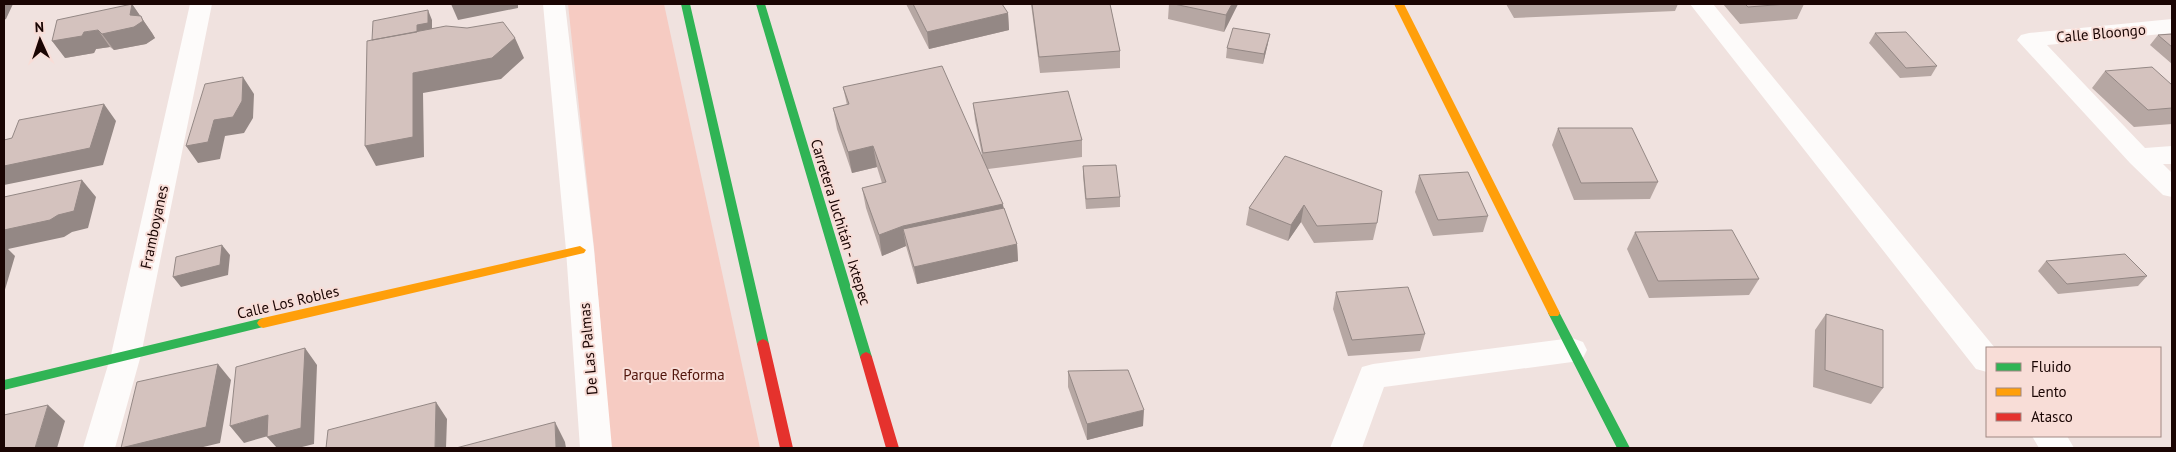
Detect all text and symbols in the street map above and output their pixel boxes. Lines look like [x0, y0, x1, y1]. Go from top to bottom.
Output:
north arrow [15, 15, 65, 65]
text: N [34, 18, 44, 36]
street label: Calle Bloongo [2056, 20, 2146, 46]
street label: Carretera Juchitán - Ixtepec [807, 137, 875, 308]
street label: Framboyanes [136, 183, 172, 271]
street label: Calle Los Robles [235, 281, 341, 323]
street label: De Las Palmas [575, 302, 601, 396]
legend [1986, 347, 2161, 437]
text: Fluido [2031, 357, 2071, 376]
park label: Parque Reforma [623, 365, 725, 384]
text: Lento [2031, 382, 2067, 401]
text: Atasco [2031, 407, 2073, 426]

